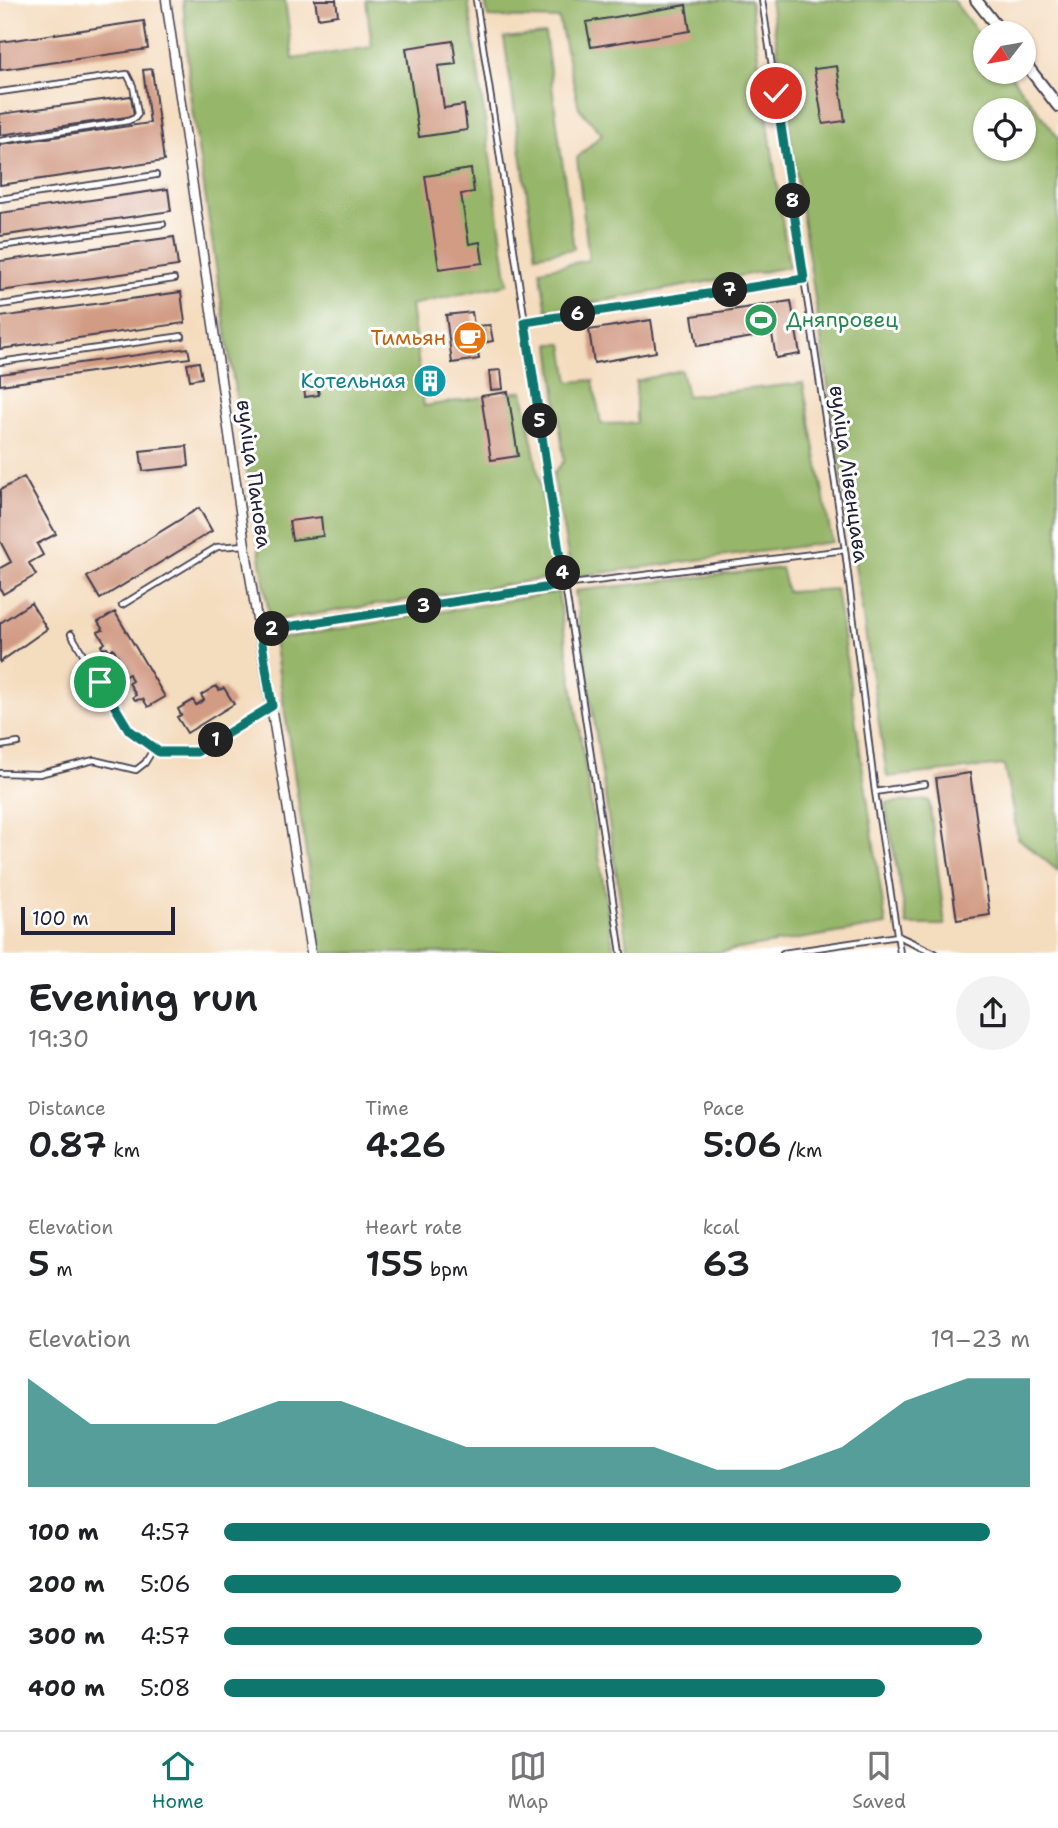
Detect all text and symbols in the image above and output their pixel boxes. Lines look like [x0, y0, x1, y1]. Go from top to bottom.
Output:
north arrow [973, 21, 1036, 84]
map controls [973, 21, 1036, 161]
pin [746, 63, 806, 123]
icon: check [757, 74, 795, 112]
button: locate [973, 98, 1036, 161]
pin: 8 [776, 184, 810, 218]
text: 8 [786, 188, 799, 213]
pin: 7 [712, 272, 748, 308]
text: 7 [723, 277, 736, 302]
pin: 6 [560, 296, 596, 332]
text: 6 [571, 301, 584, 326]
sports icon: Дняпровец [742, 301, 780, 339]
place label: Дняпровец [786, 306, 898, 334]
cafe icon: Тимьян [451, 319, 489, 357]
place label: Тимьян [370, 324, 446, 352]
building icon: Котельная [411, 362, 449, 400]
place label: Котельная [300, 367, 406, 395]
street label: вуліца Лівенцава [823, 384, 875, 564]
street label: вуліца Панова [230, 398, 278, 550]
pin: 5 [522, 404, 558, 438]
text: 5 [534, 408, 545, 433]
pin: 4 [546, 556, 580, 590]
text: 4 [556, 560, 569, 585]
pin: 3 [406, 588, 442, 624]
text: 3 [417, 593, 430, 618]
pin: 2 [254, 612, 290, 646]
text: 2 [265, 616, 278, 641]
pin [70, 652, 130, 712]
icon: arrive [81, 663, 119, 701]
pin: 1 [198, 722, 234, 758]
text: 1 [211, 727, 220, 752]
scale bar [21, 904, 175, 936]
text: 100 m [32, 906, 89, 931]
text: Evening run [28, 972, 258, 1023]
button: share [956, 976, 1030, 1050]
text: 19:30 [28, 1024, 89, 1054]
text: Distance [28, 1096, 106, 1121]
text: Time [365, 1096, 409, 1121]
text: Pace [703, 1096, 744, 1121]
text: 0.87 [28, 1121, 107, 1168]
text: 4:26 [365, 1121, 446, 1168]
text: 5:06 [703, 1121, 782, 1168]
text: km [107, 1138, 140, 1163]
text: /km [782, 1138, 822, 1163]
text: Elevation [28, 1215, 113, 1240]
text: Heart rate [365, 1215, 462, 1240]
text: kcal [703, 1215, 740, 1240]
text: 5 [28, 1240, 50, 1287]
text: 155 [365, 1240, 423, 1287]
text: 63 [703, 1240, 750, 1287]
text: m [50, 1257, 73, 1282]
text: bpm [423, 1257, 468, 1282]
text: Elevation [28, 1324, 131, 1354]
text: 19–23 m [930, 1324, 1030, 1354]
text: 100 m [28, 1517, 99, 1547]
text: 4:57 [140, 1517, 190, 1547]
text: 200 m [28, 1569, 105, 1599]
text: 5:06 [140, 1569, 191, 1599]
text: 300 m [28, 1621, 105, 1651]
text: 4:57 [140, 1621, 190, 1651]
text: 400 m [28, 1673, 105, 1703]
text: 5:08 [140, 1673, 191, 1703]
tab: Home [152, 1747, 204, 1814]
tab: Map [508, 1747, 548, 1814]
tab: Saved [852, 1747, 906, 1814]

